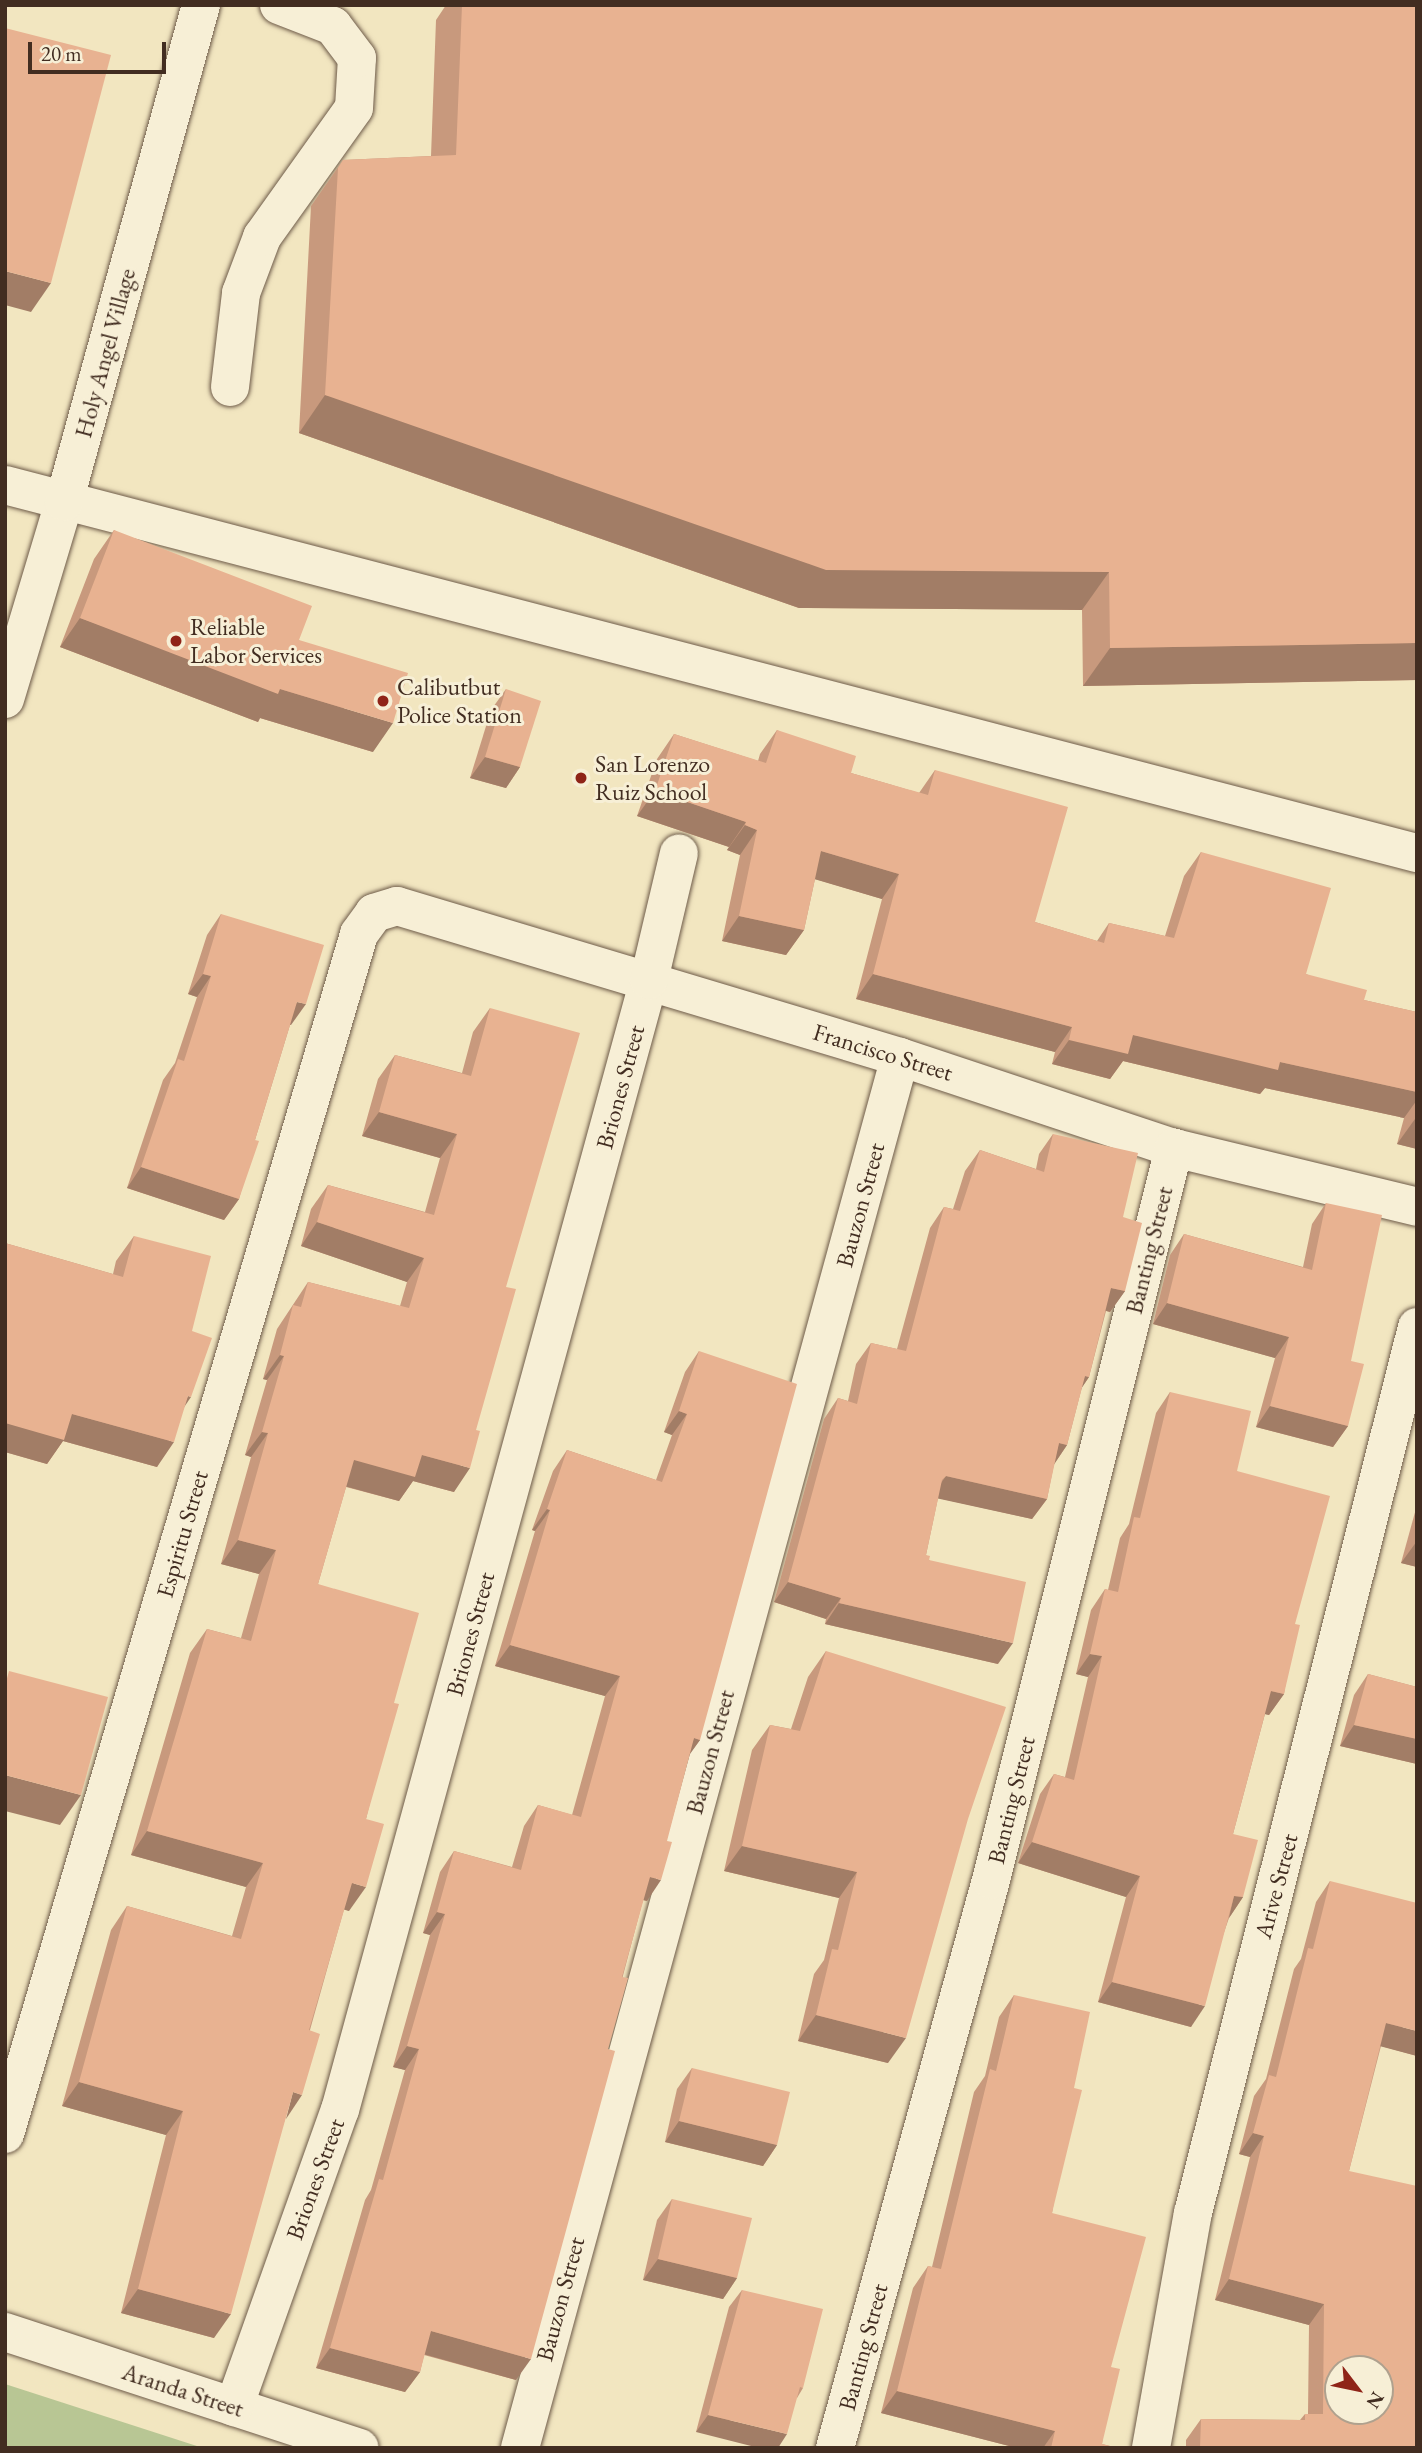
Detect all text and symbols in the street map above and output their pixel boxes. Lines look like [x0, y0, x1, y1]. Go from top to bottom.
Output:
scale bar [32, 28, 170, 72]
text: 20 m [41, 40, 82, 67]
street label: Holy Angel Village [69, 265, 141, 441]
place label: Reliable Labor Services [190, 613, 322, 669]
marker: Reliable Labor Services [168, 633, 184, 649]
place label: Calibutbut Police Station [397, 673, 522, 729]
marker: Calibutbut Police Station [375, 693, 391, 709]
place label: San Lorenzo Ruiz School [595, 750, 710, 806]
marker: San Lorenzo Ruiz School [573, 770, 589, 786]
street label: Francisco Street [810, 1017, 956, 1087]
street label: Briones Street [590, 1022, 650, 1152]
street label: Bauzon Street [830, 1140, 890, 1270]
street label: Banting Street [1119, 1183, 1179, 1317]
street label: Espiritu Street [150, 1467, 214, 1601]
street label: Briones Street [440, 1569, 500, 1699]
street label: Bauzon Street [680, 1687, 740, 1817]
street label: Banting Street [981, 1733, 1041, 1867]
street label: Arive Street [1248, 1830, 1304, 1942]
street label: Briones Street [280, 2114, 350, 2244]
street label: Bauzon Street [530, 2234, 590, 2364]
street label: Banting Street [832, 2280, 894, 2414]
north arrow [1324, 2355, 1394, 2425]
street label: Aranda Street [119, 2357, 247, 2423]
text: N [1361, 2387, 1390, 2413]

